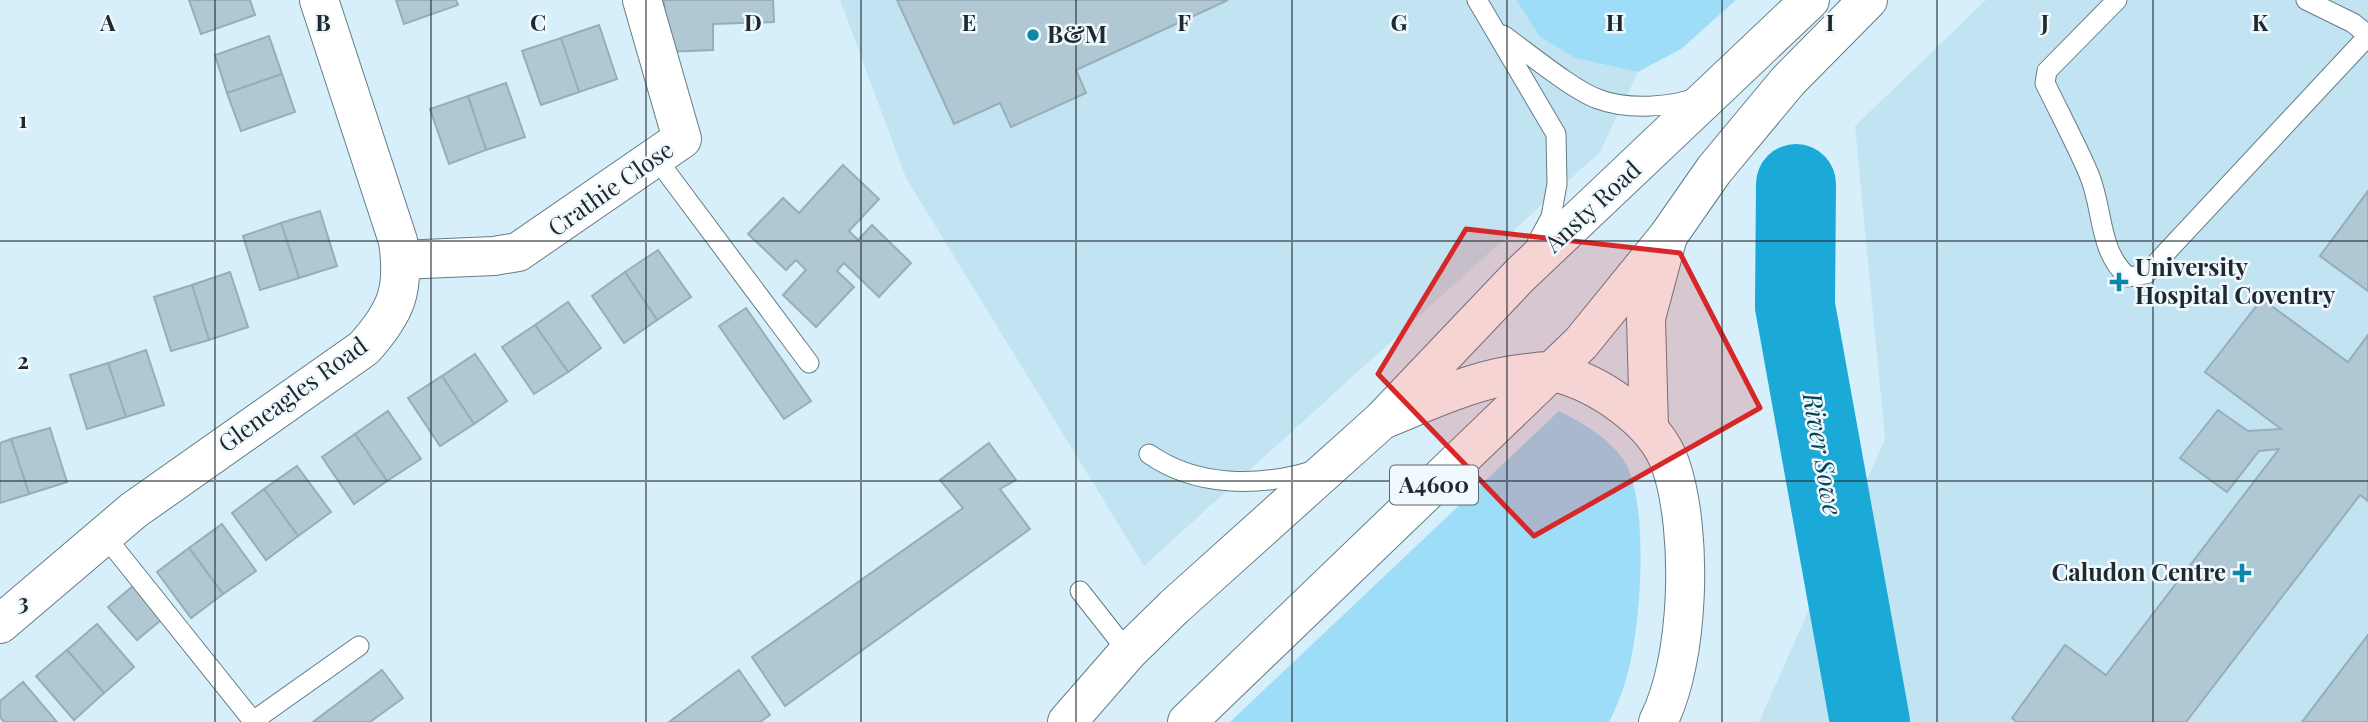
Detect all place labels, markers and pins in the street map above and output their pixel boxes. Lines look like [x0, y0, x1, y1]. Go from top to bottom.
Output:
place label: B&M [1047, 17, 1107, 49]
marker: B&M [1025, 27, 1041, 43]
place label: University Hospital Coventry [2135, 250, 2336, 310]
marker: University Hospital Coventry [2109, 272, 2129, 292]
place label: Caludon Centre [2051, 555, 2226, 587]
marker: Caludon Centre [2232, 563, 2252, 583]

